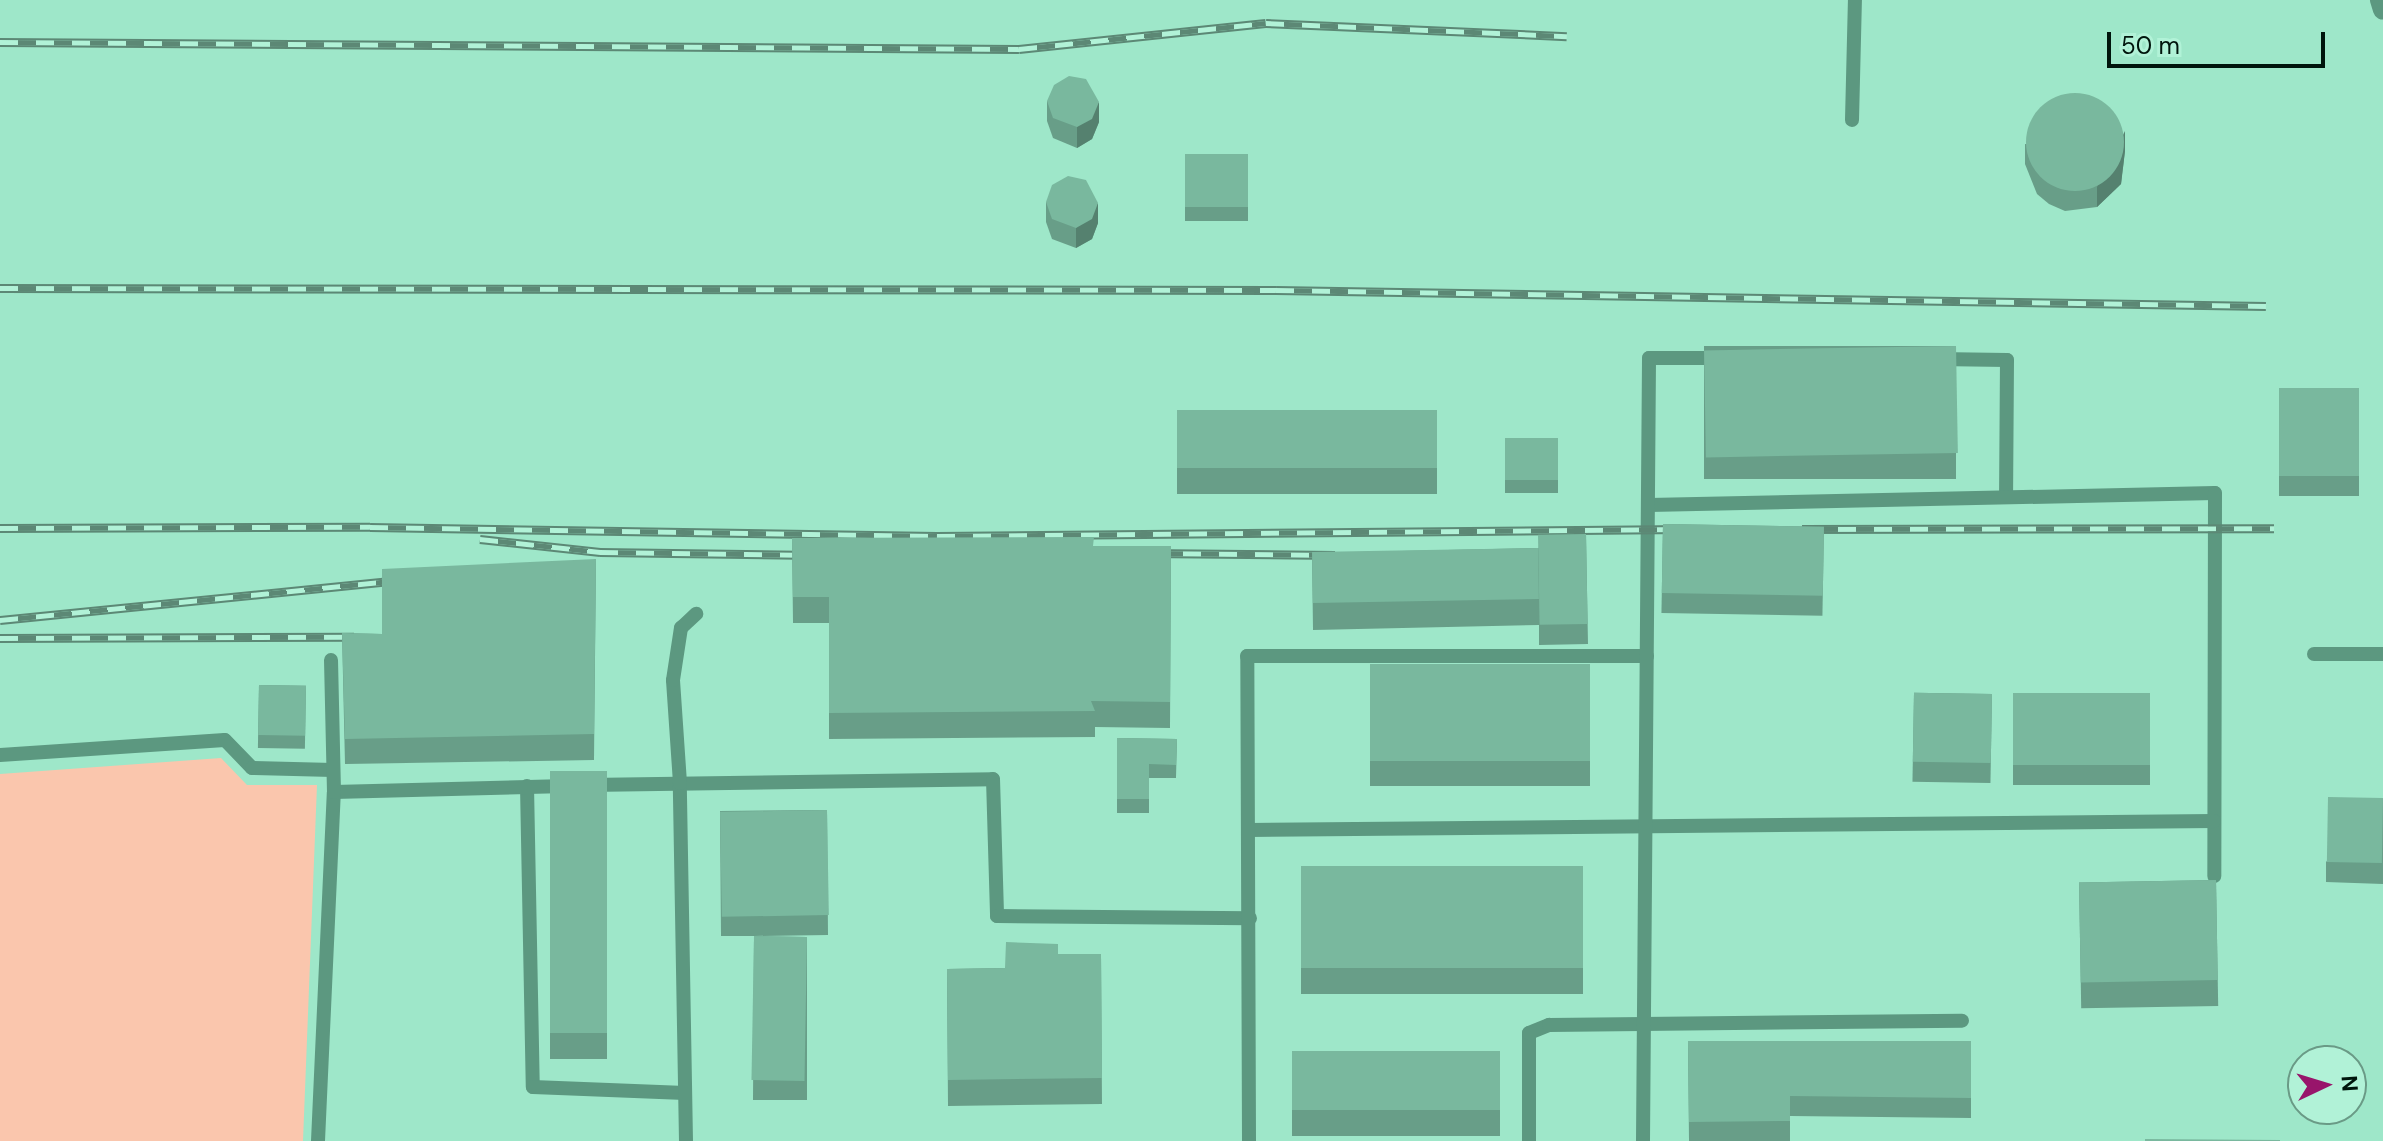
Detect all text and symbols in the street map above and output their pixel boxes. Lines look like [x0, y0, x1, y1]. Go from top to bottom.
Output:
scale bar [2111, 16, 2329, 66]
text: 50 m [2121, 30, 2180, 61]
north arrow [2287, 1045, 2367, 1125]
text: N [2334, 1074, 2364, 1092]

